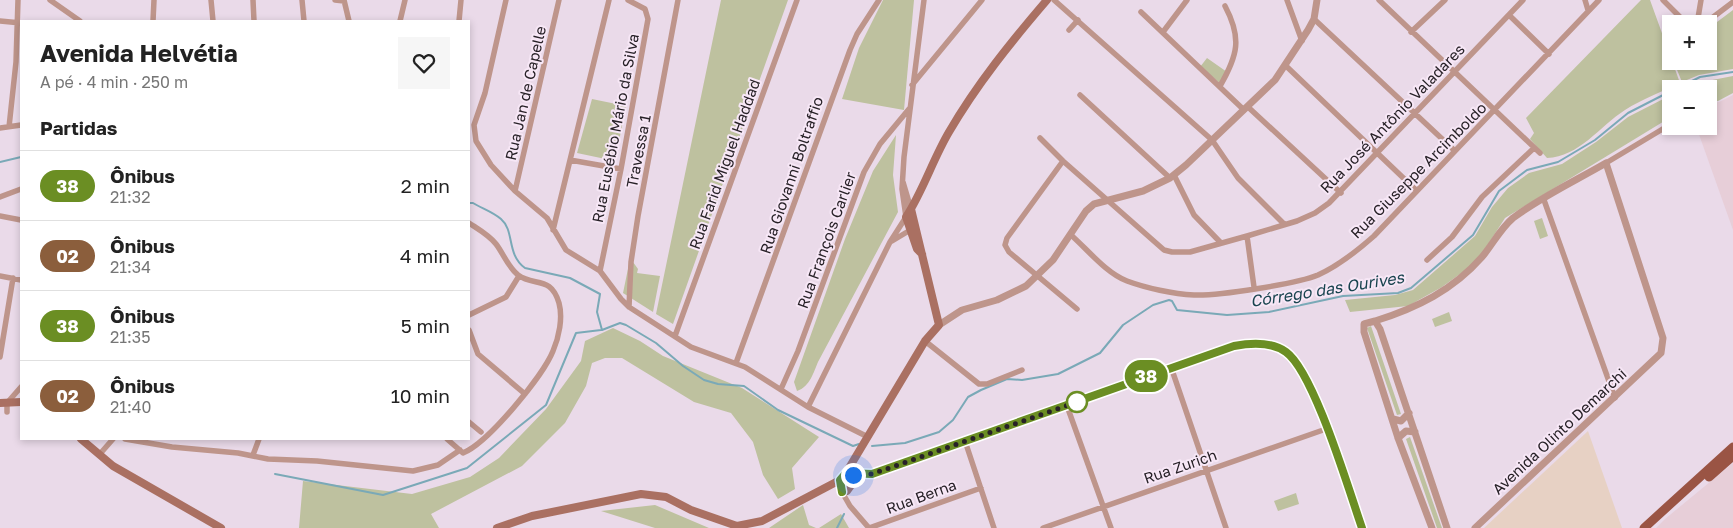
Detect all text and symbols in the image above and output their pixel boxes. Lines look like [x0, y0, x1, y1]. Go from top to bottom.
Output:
map controls [1662, 15, 1717, 135]
button: + [1662, 15, 1717, 70]
street label: Rua Jan de Capelle [501, 24, 549, 162]
street label: Rua Eusébio Mário da Silva [588, 32, 642, 224]
button: heart [398, 37, 450, 89]
text: Avenida Helvétia [40, 38, 238, 67]
street label: Rua José Antônio Valadares [1316, 40, 1468, 196]
text: A pé · 4 min · 250 m [40, 72, 188, 92]
street label: Rua Farid Miguel Haddad [685, 77, 763, 251]
button: − [1662, 80, 1717, 135]
street label: Rua Giovanni Boltraffio [756, 94, 826, 256]
street label: Rua Giuseppe Arcimboldo [1346, 98, 1490, 242]
street label: Travessa 1 [622, 113, 654, 189]
text: Partidas [40, 116, 117, 139]
text: Ônibus [110, 164, 175, 187]
street label: Rua François Carlier [793, 169, 859, 311]
text: 2 min [401, 174, 450, 197]
text: 38 [56, 175, 79, 197]
text: 21:32 [110, 187, 150, 207]
text: Ônibus [110, 234, 175, 257]
text: 4 min [400, 244, 450, 267]
text: 02 [56, 245, 79, 267]
text: 21:34 [110, 257, 151, 277]
water label: Córrego das Ourives [1249, 267, 1407, 311]
text: Ônibus [110, 304, 175, 327]
text: 5 min [401, 314, 450, 337]
text: 38 [56, 315, 79, 337]
text: 21:35 [110, 327, 150, 347]
line badge: 38 [1124, 360, 1168, 392]
street label: Avenida Olinto Demarchi [1488, 364, 1630, 498]
text: 38 [1135, 365, 1157, 387]
text: Ônibus [110, 374, 175, 397]
text: 10 min [391, 384, 450, 407]
text: 02 [56, 385, 79, 407]
unlabelled marker [1066, 391, 1088, 413]
text: 21:40 [110, 397, 152, 417]
street label: Rua Zurich [1141, 445, 1219, 487]
your location [841, 463, 866, 488]
street label: Rua Berna [883, 475, 959, 517]

